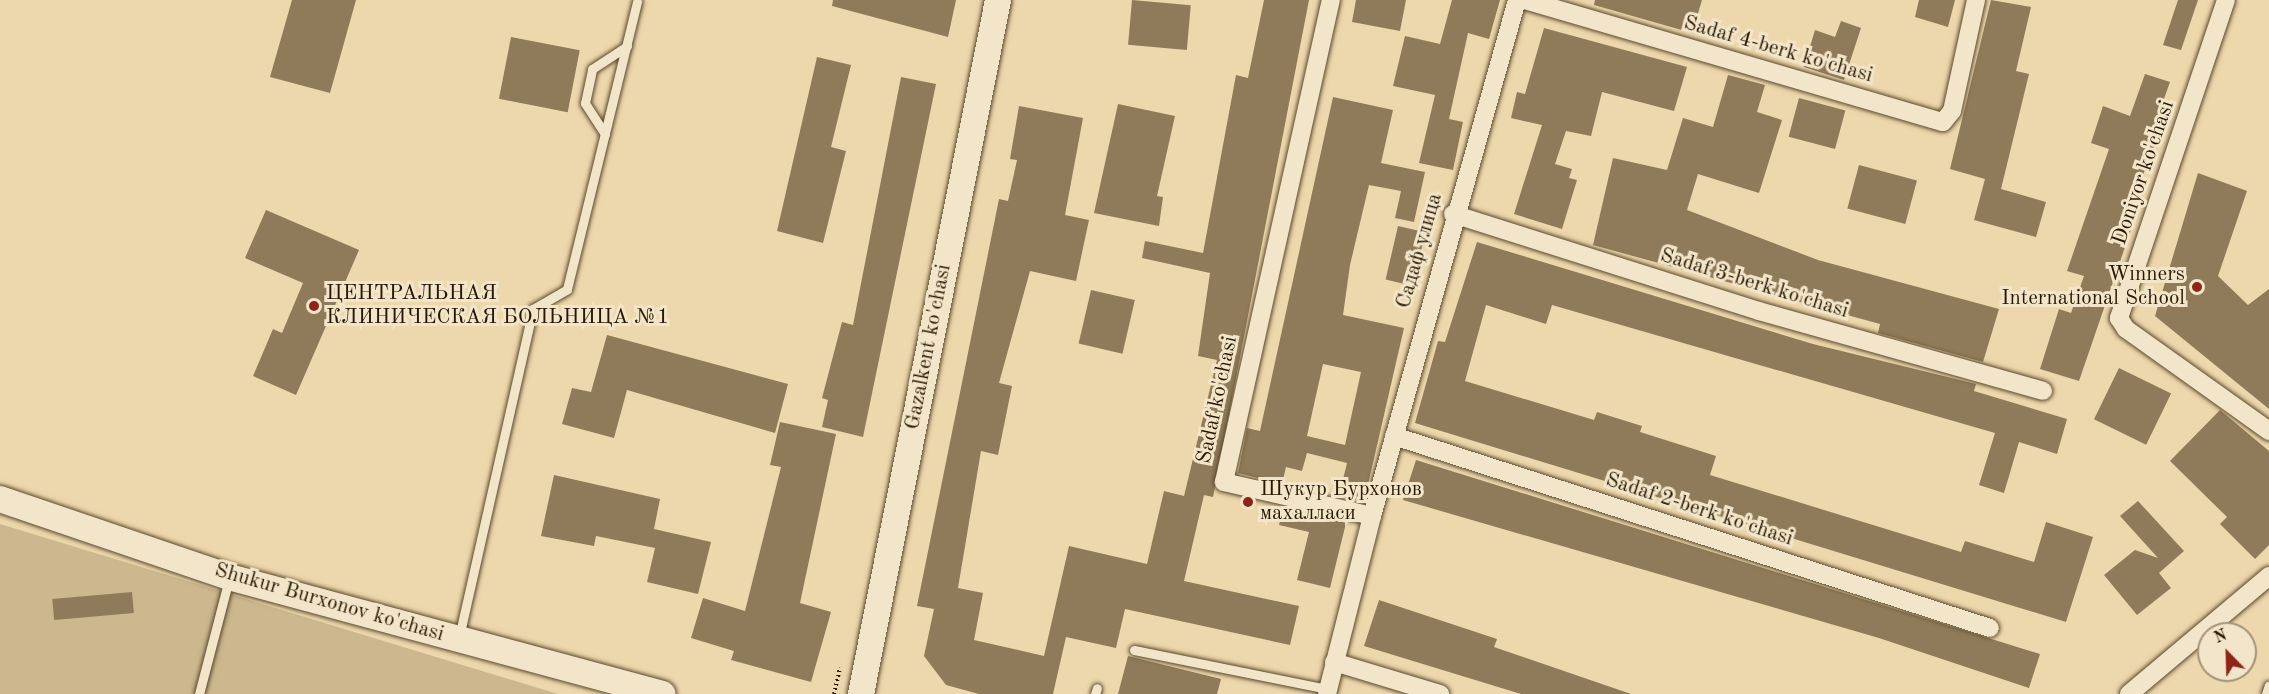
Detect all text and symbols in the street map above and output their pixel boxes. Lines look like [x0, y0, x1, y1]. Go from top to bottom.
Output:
street label: Sadaf 4-berk ko'chasi [1681, 11, 1875, 89]
street label: Doniyor ko'chasi [2108, 98, 2180, 248]
street label: Садаф улица [1392, 191, 1448, 311]
street label: Sadaf 3-berk ko'chasi [1657, 243, 1851, 325]
street label: Gazalkent ko'chasi [901, 262, 957, 432]
place label: Winners International School [2001, 262, 2185, 312]
marker: Winners International School [2190, 280, 2204, 294]
place label: ЦЕНТРАЛЬНАЯ КЛИНИЧЕСКАЯ БОЛЬНИЦА №1 [326, 281, 669, 331]
marker: ЦЕНТРАЛЬНАЯ КЛИНИЧЕСКАЯ БОЛЬНИЦА №1 [307, 299, 321, 313]
street label: Sadaf ko'chasi [1192, 334, 1244, 466]
street label: Sadaf 2-berk ko'chasi [1602, 468, 1796, 552]
place label: Шукур Бурхонов махалласи [1260, 477, 1422, 527]
marker: Шукур Бурхонов махалласи [1241, 495, 1255, 509]
street label: Shukur Burxonov ko'chasi [211, 558, 447, 648]
north arrow [2197, 622, 2257, 682]
text: N [2212, 628, 2229, 647]

